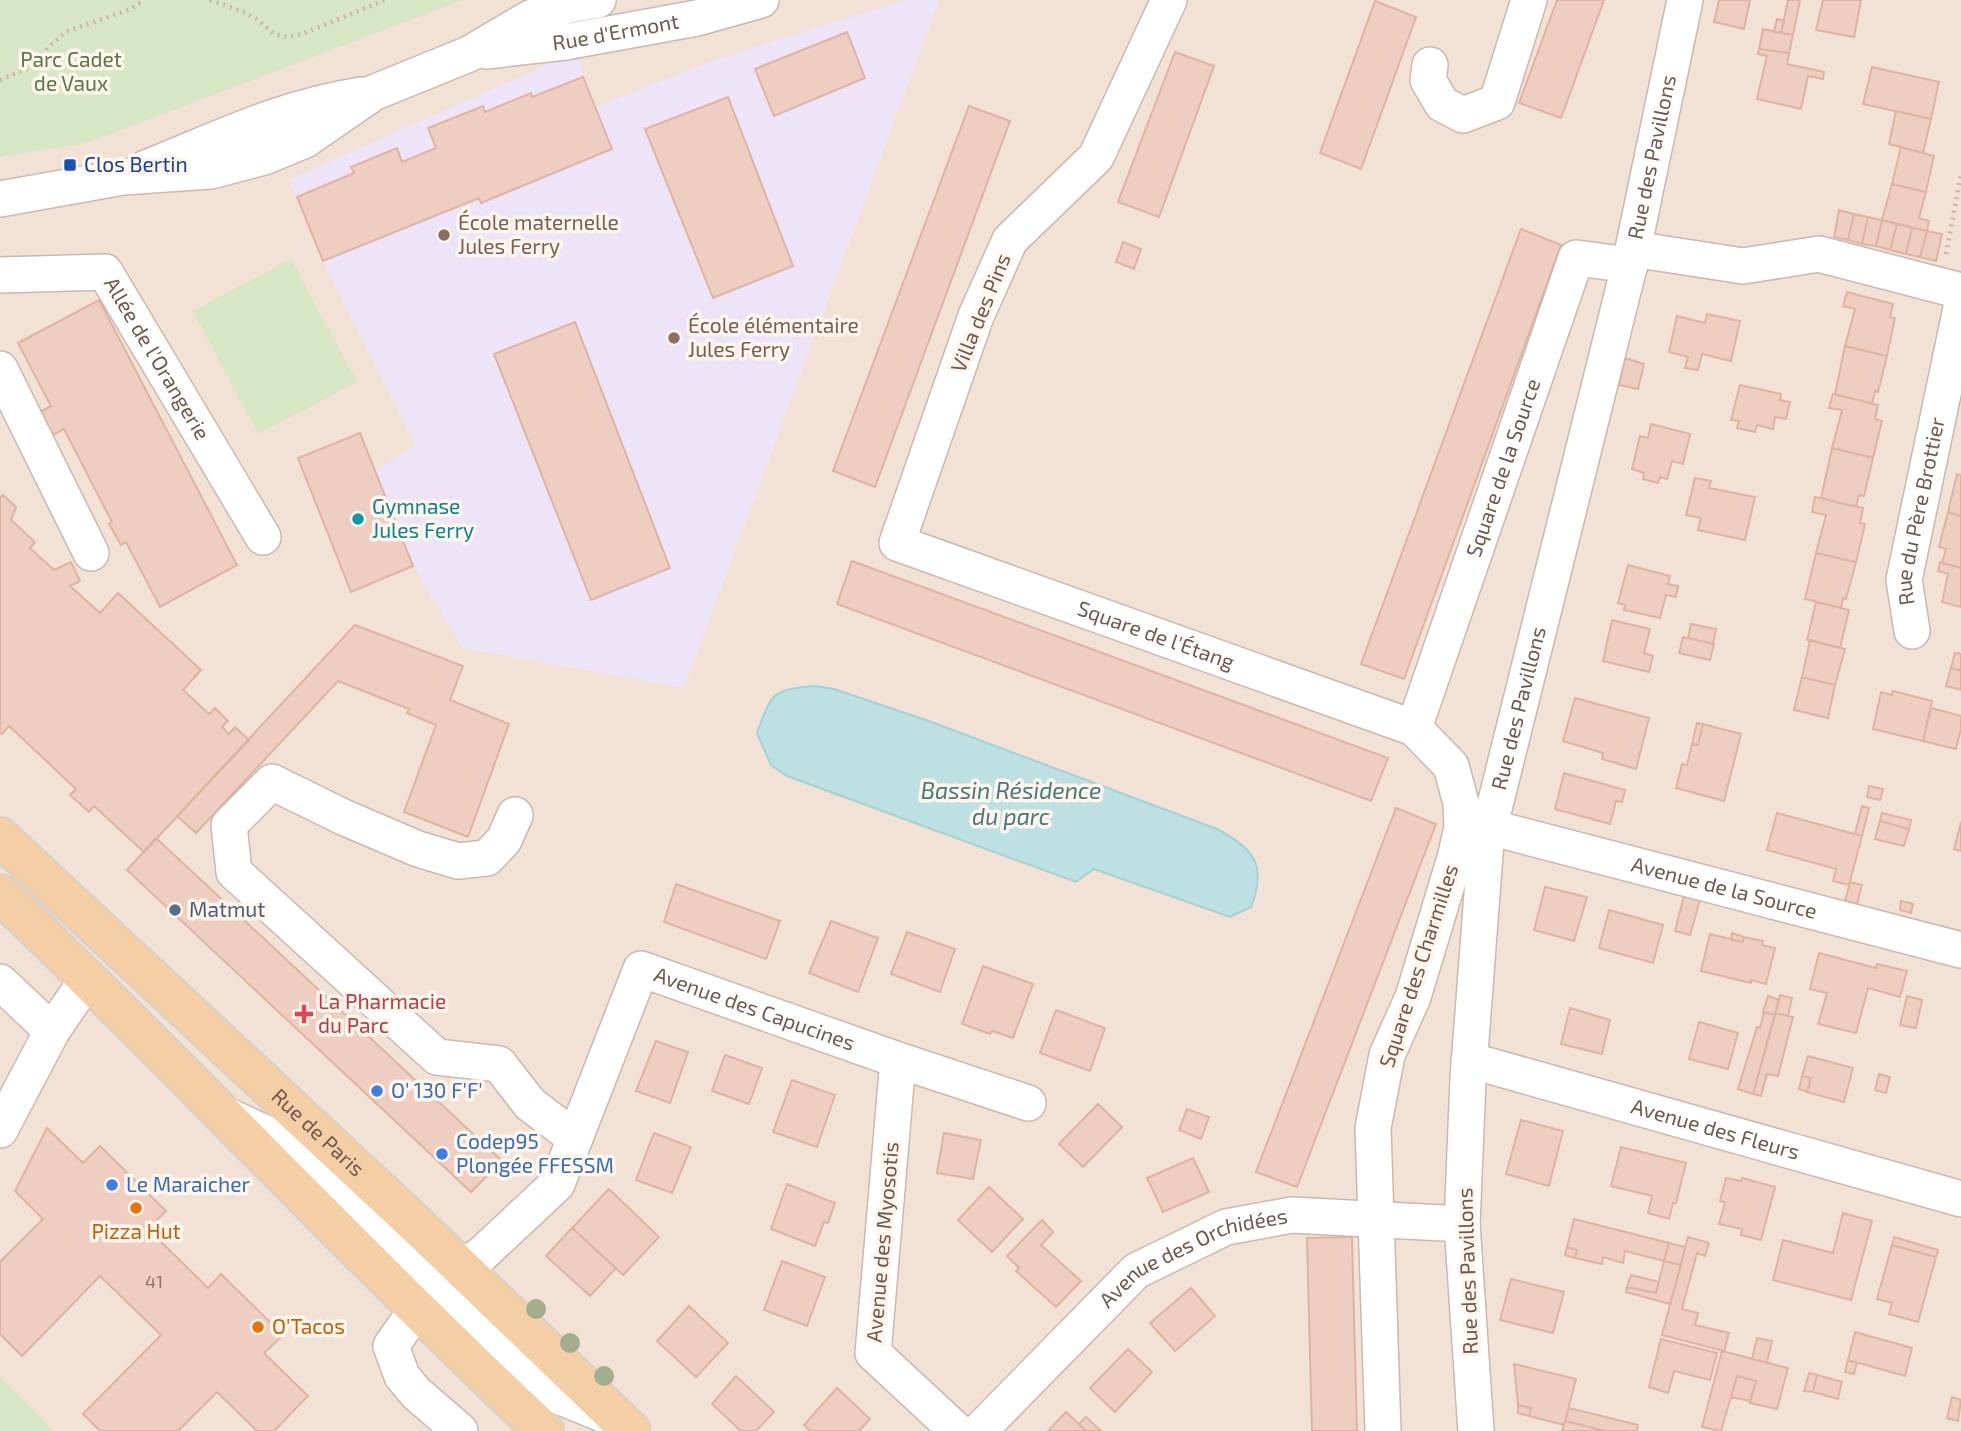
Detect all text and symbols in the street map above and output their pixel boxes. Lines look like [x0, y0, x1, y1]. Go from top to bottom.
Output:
street label: Rue d'Ermont [551, 8, 681, 54]
park label: Parc Cadet de Vaux [20, 46, 122, 95]
street label: Rue des Pavillons [1621, 73, 1680, 241]
place label: Clos Bertin [84, 151, 188, 176]
marker: Clos Bertin [62, 157, 78, 173]
place label: École maternelle Jules Ferry [458, 209, 619, 258]
marker: École maternelle Jules Ferry [436, 227, 452, 243]
street label: Villa des Pins [944, 249, 1015, 375]
street label: Allée de l'Orangerie [100, 272, 216, 444]
place label: École élémentaire Jules Ferry [688, 312, 859, 361]
marker: École élémentaire Jules Ferry [666, 330, 682, 346]
street label: Square de la Source [1460, 375, 1545, 560]
street label: Rue du Père Brottier [1890, 414, 1949, 607]
place label: Gymnase Jules Ferry [372, 493, 474, 542]
marker: Gymnase Jules Ferry [350, 511, 366, 527]
street label: Square de l'Étang [1074, 595, 1238, 674]
street label: Rue des Pavillons [1485, 624, 1550, 792]
water label: Bassin Résidence du parc [921, 776, 1101, 830]
street label: Avenue de la Source [1629, 851, 1820, 923]
street label: Square des Charmilles [1373, 861, 1462, 1070]
place label: Matmut [189, 896, 265, 921]
marker: Matmut [167, 902, 183, 918]
street label: Avenue des Capucines [651, 961, 858, 1055]
place label: La Pharmacie du Parc [318, 988, 446, 1037]
marker: La Pharmacie du Parc [296, 1006, 312, 1022]
place label: O' 130 F'F' [391, 1077, 483, 1102]
street label: Rue de Paris [267, 1083, 370, 1181]
marker: O' 130 F'F' [369, 1083, 385, 1099]
street label: Avenue des Fleurs [1629, 1093, 1803, 1164]
place label: Codep95 Plongée FFESSM [456, 1128, 614, 1177]
street label: Avenue des Myosotis [860, 1140, 903, 1343]
marker: Codep95 Plongée FFESSM [434, 1146, 450, 1162]
place label: Le Maraicher [126, 1171, 251, 1196]
marker: Le Maraicher [104, 1177, 120, 1193]
street label: Rue des Pavillons [1451, 1187, 1482, 1355]
marker: Pizza Hut [128, 1200, 144, 1216]
street label: Avenue des Orchidées [1093, 1202, 1289, 1312]
place label: Pizza Hut [91, 1218, 181, 1243]
house number: 41 [145, 1270, 163, 1292]
place label: O'Tacos [272, 1313, 345, 1338]
marker: O'Tacos [250, 1319, 266, 1335]

